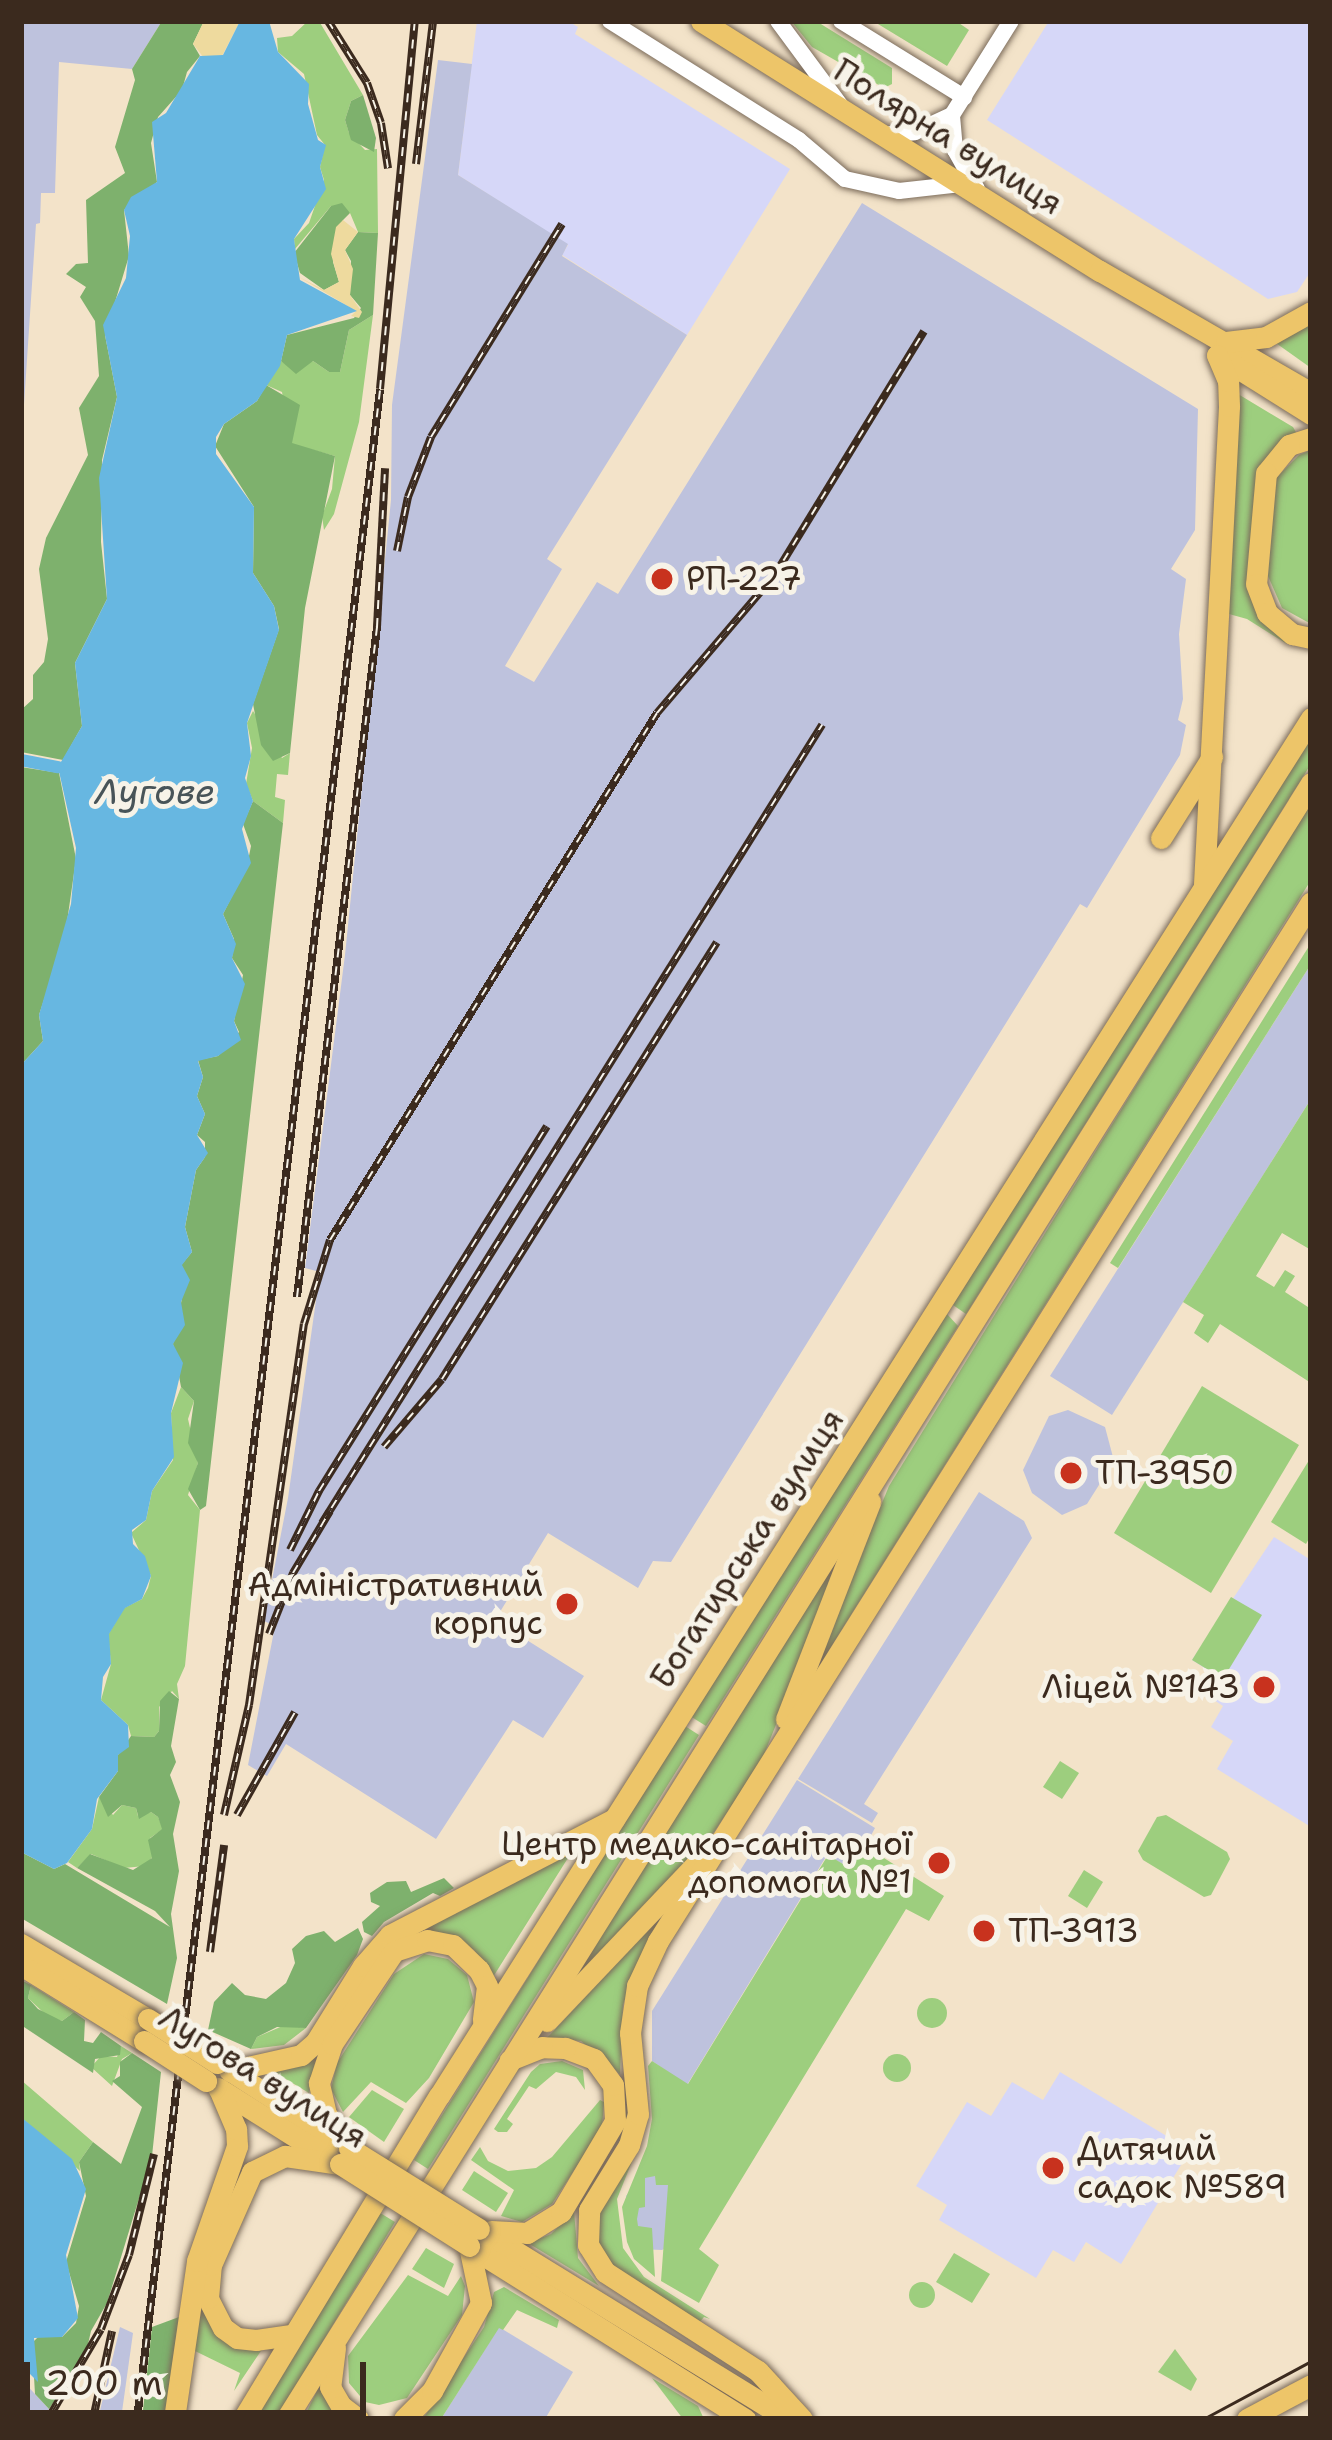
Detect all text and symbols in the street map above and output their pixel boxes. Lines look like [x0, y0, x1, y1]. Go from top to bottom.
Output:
street label: Полярна вулиця [826, 51, 1070, 223]
place label: РП-227 [686, 559, 802, 599]
marker: РП-227 [649, 566, 675, 592]
water label: Лугове [95, 770, 215, 814]
street label: Богатирська вулиця [642, 1402, 852, 1696]
place label: ТП-3950 [1095, 1453, 1234, 1493]
marker: ТП-3950 [1058, 1460, 1084, 1486]
place label: Адміністративний корпус [248, 1565, 543, 1643]
marker: Адміністративний корпус [554, 1591, 580, 1617]
place label: Ліцей №143 [1042, 1667, 1240, 1707]
marker: Ліцей №143 [1251, 1674, 1277, 1700]
place label: Центр медико-санітарної допомоги №1 [501, 1824, 912, 1902]
marker: Центр медико-санітарної допомоги №1 [923, 1847, 955, 1879]
place label: ТП-3913 [1008, 1911, 1139, 1951]
marker: ТП-3913 [971, 1918, 997, 1944]
street label: Лугова вулиця [152, 1997, 374, 2157]
place label: Дитячий садок №589 [1077, 2129, 1287, 2207]
marker: Дитячий садок №589 [1040, 2155, 1066, 2181]
scale bar [30, 2338, 372, 2412]
text: 200 m [45, 2358, 162, 2407]

